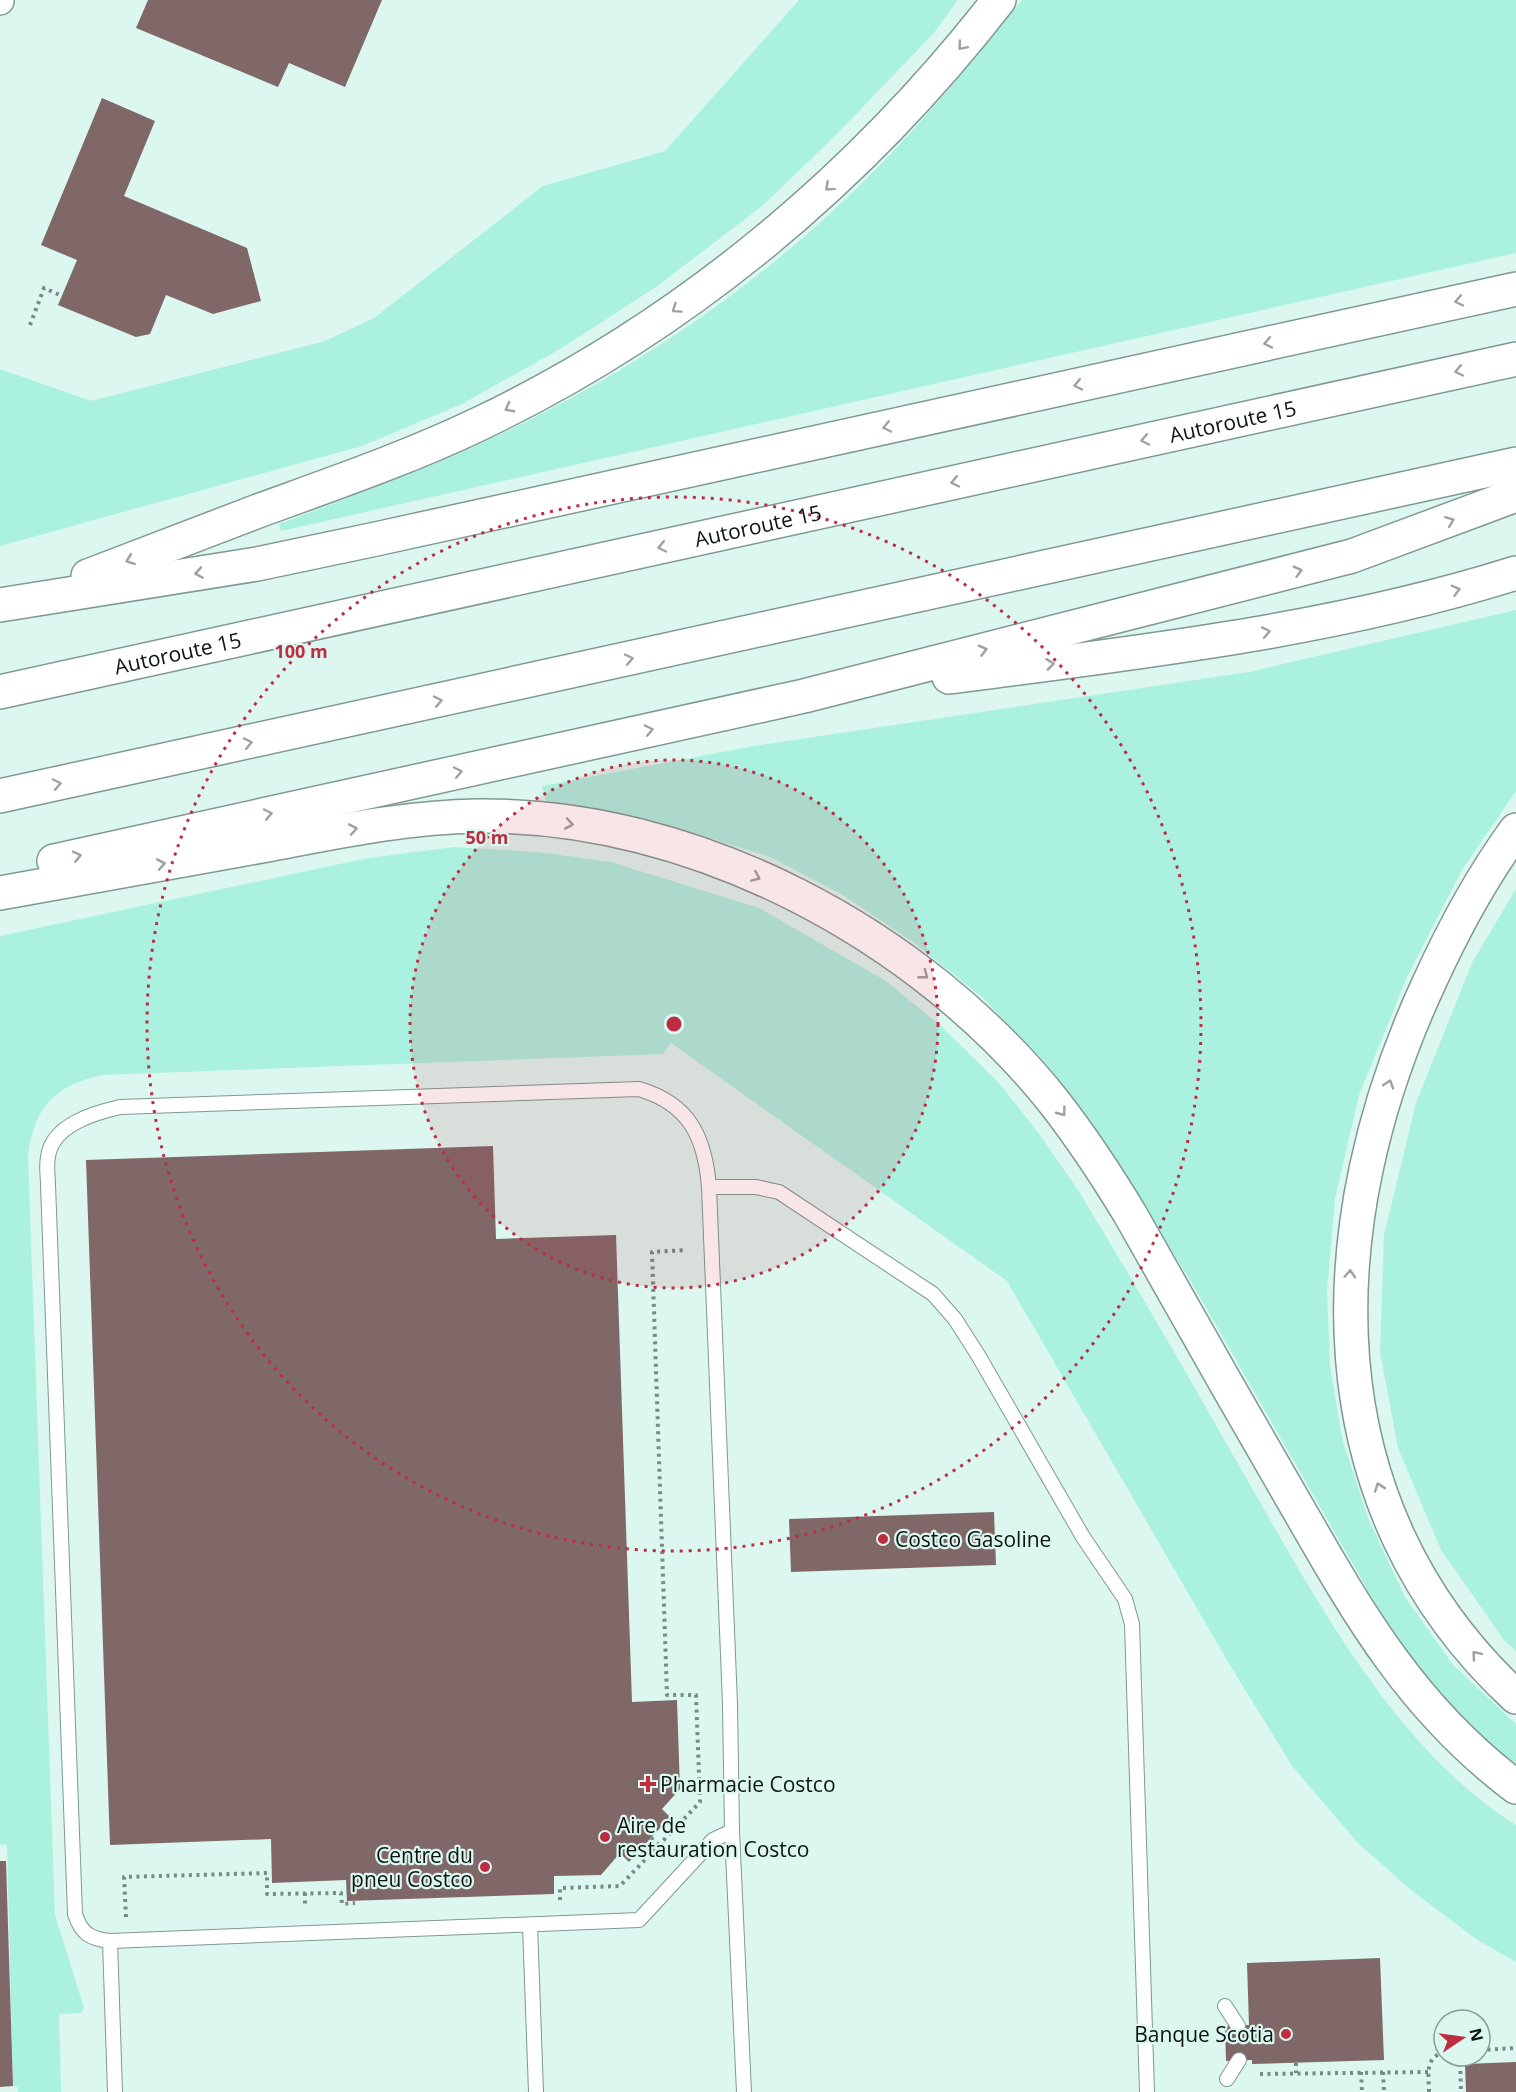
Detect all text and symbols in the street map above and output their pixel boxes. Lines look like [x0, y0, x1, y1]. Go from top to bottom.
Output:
one-way arrow [959, 39, 970, 50]
one-way arrow [825, 180, 836, 191]
one-way arrow [1454, 294, 1464, 307]
one-way arrow [672, 302, 683, 313]
one-way arrow [1264, 336, 1274, 349]
one-way arrow [1454, 364, 1464, 377]
one-way arrow [1073, 378, 1083, 391]
street label: Autoroute 15 [1166, 394, 1299, 449]
one-way arrow [505, 401, 515, 412]
one-way arrow [883, 419, 893, 432]
one-way arrow [1140, 433, 1150, 446]
one-way arrow [950, 475, 960, 488]
street label: Autoroute 15 [692, 498, 824, 553]
one-way arrow [1444, 515, 1454, 528]
one-way arrow [657, 539, 667, 552]
one-way arrow [125, 553, 136, 565]
one-way arrow [1293, 565, 1303, 578]
one-way arrow [195, 566, 204, 578]
one-way arrow [1451, 584, 1461, 597]
street label: Autoroute 15 [112, 625, 244, 680]
one-way arrow [1260, 626, 1270, 639]
text: 100 m [274, 639, 328, 663]
one-way arrow [977, 645, 988, 657]
one-way arrow [623, 653, 633, 666]
one-way arrow [1045, 658, 1054, 671]
one-way arrow [433, 695, 443, 708]
one-way arrow [643, 724, 653, 737]
one-way arrow [242, 737, 252, 750]
one-way arrow [453, 766, 463, 779]
one-way arrow [52, 778, 62, 791]
one-way arrow [263, 808, 273, 821]
one-way arrow [564, 817, 574, 829]
one-way arrow [348, 823, 358, 836]
text: 50 m [466, 825, 508, 849]
one-way arrow [72, 851, 82, 864]
one-way arrow [156, 858, 166, 871]
one-way arrow [750, 869, 761, 881]
one-way arrow [917, 968, 928, 979]
centre of rings [664, 1014, 684, 1034]
one-way arrow [1381, 1079, 1394, 1090]
one-way arrow [1054, 1106, 1065, 1117]
one-way arrow [1344, 1270, 1357, 1279]
one-way arrow [1373, 1482, 1386, 1493]
place label: Costco Gasoline [895, 1525, 1051, 1553]
marker: Costco Gasoline [876, 1532, 890, 1546]
one-way arrow [1472, 1651, 1483, 1662]
place label: Pharmacie Costco [660, 1770, 836, 1798]
marker: Pharmacie Costco [641, 1777, 655, 1791]
place label: Aire de restauration Costco [617, 1811, 809, 1863]
marker: Aire de restauration Costco [598, 1830, 612, 1844]
place label: Centre du pneu Costco [351, 1841, 473, 1893]
marker: Centre du pneu Costco [478, 1860, 492, 1874]
north arrow [1432, 2008, 1492, 2068]
place label: Banque Scotia [1134, 2020, 1274, 2048]
text: N [1464, 2026, 1489, 2043]
marker: Banque Scotia [1279, 2027, 1293, 2041]

